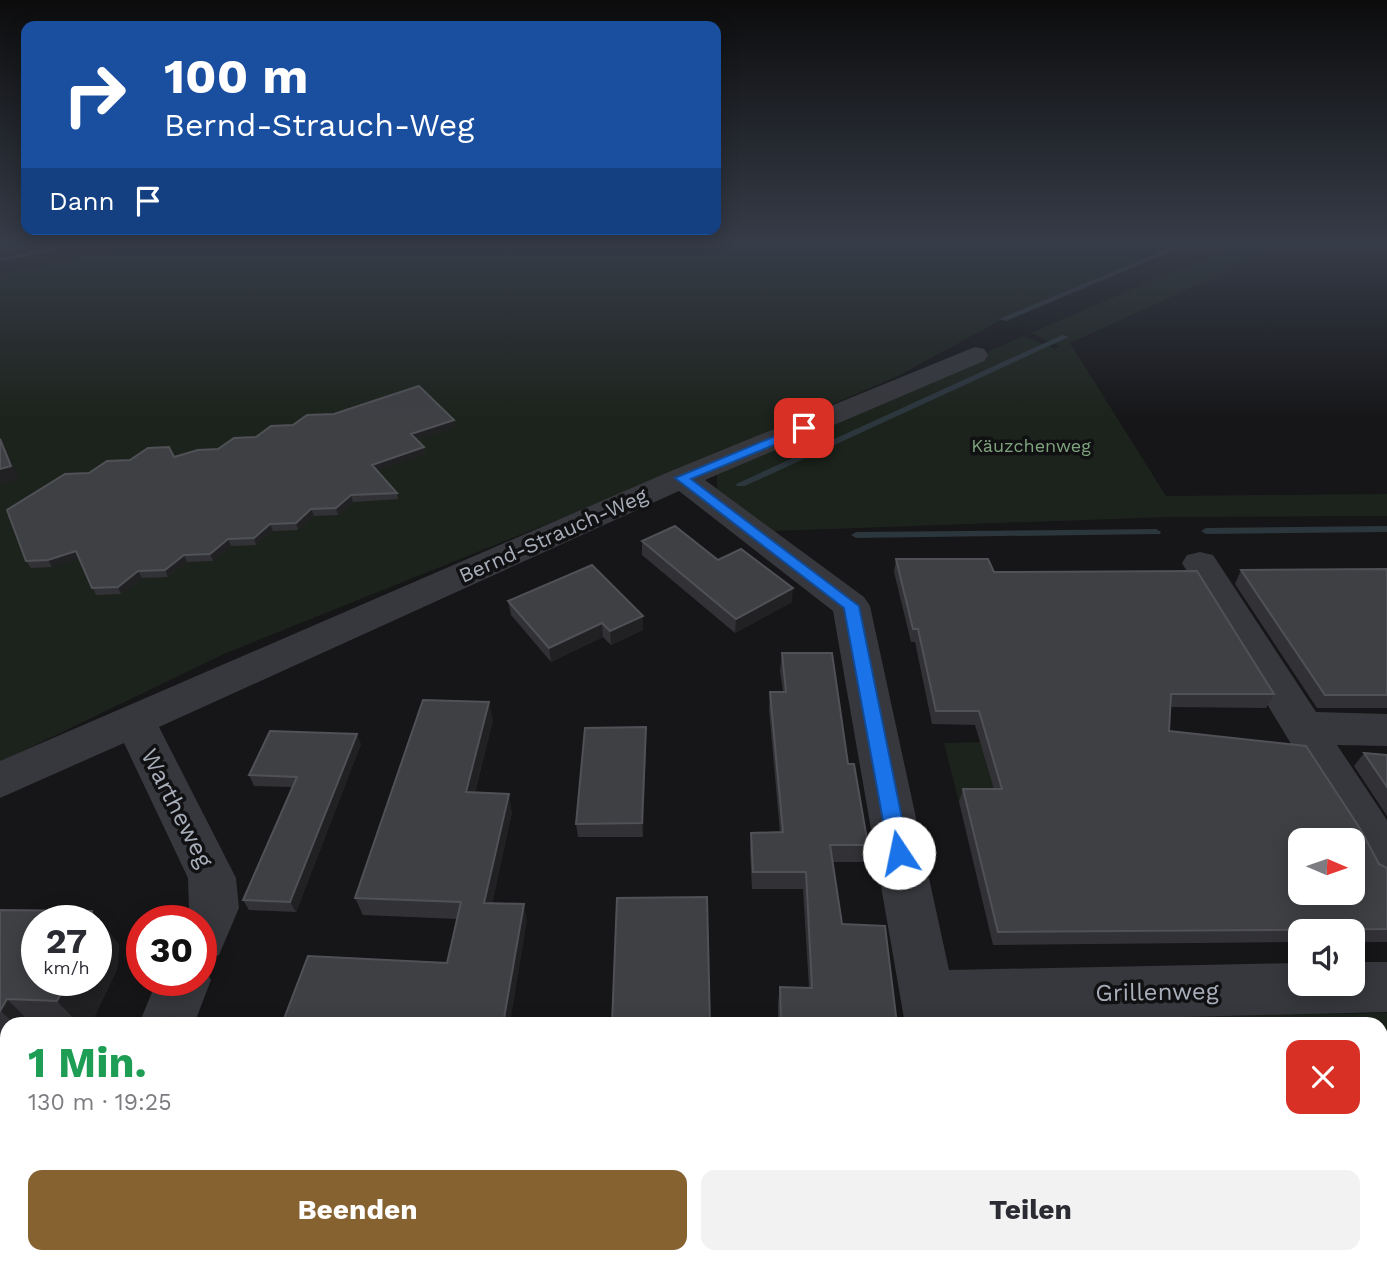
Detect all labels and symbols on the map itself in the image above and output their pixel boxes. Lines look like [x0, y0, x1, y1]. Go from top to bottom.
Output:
pin [774, 398, 834, 458]
park label: Käuzchenweg [971, 435, 1091, 456]
street label: Bernd-Strauch-Weg [455, 482, 652, 588]
street label: Wartheweg [135, 744, 219, 872]
position arrow [862, 816, 936, 890]
north arrow [1288, 828, 1365, 905]
speed limit sign: 30 [126, 905, 217, 996]
street label: Grillenweg [1095, 977, 1219, 1007]

